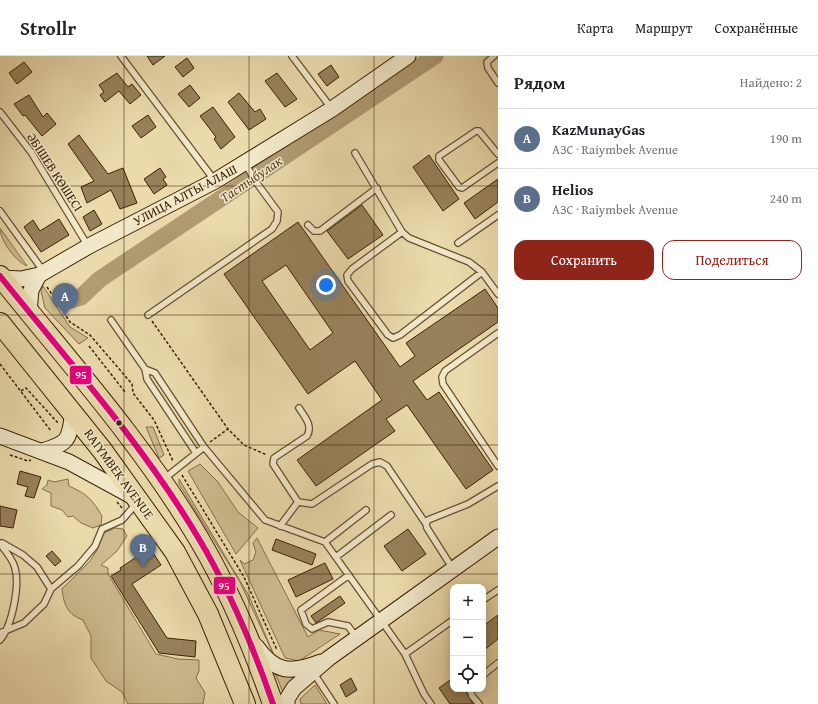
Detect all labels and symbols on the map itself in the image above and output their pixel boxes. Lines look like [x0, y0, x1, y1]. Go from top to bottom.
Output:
street label: ӘБІШЕВ КӨШЕСІ [22, 129, 88, 215]
water label: Тастыбулак [216, 151, 286, 207]
street label: УЛИЦА АЛТЫ АЛАШ [130, 159, 240, 230]
your location [316, 275, 336, 295]
pin: A [52, 283, 78, 316]
line badge: 95 [69, 365, 92, 385]
text: 95 [75, 367, 87, 383]
unlabelled marker [114, 418, 124, 428]
street label: RAIYMBEK AVENUE [80, 425, 159, 524]
pin: B [130, 534, 156, 567]
line badge: 95 [213, 576, 236, 595]
text: 95 [218, 578, 230, 594]

